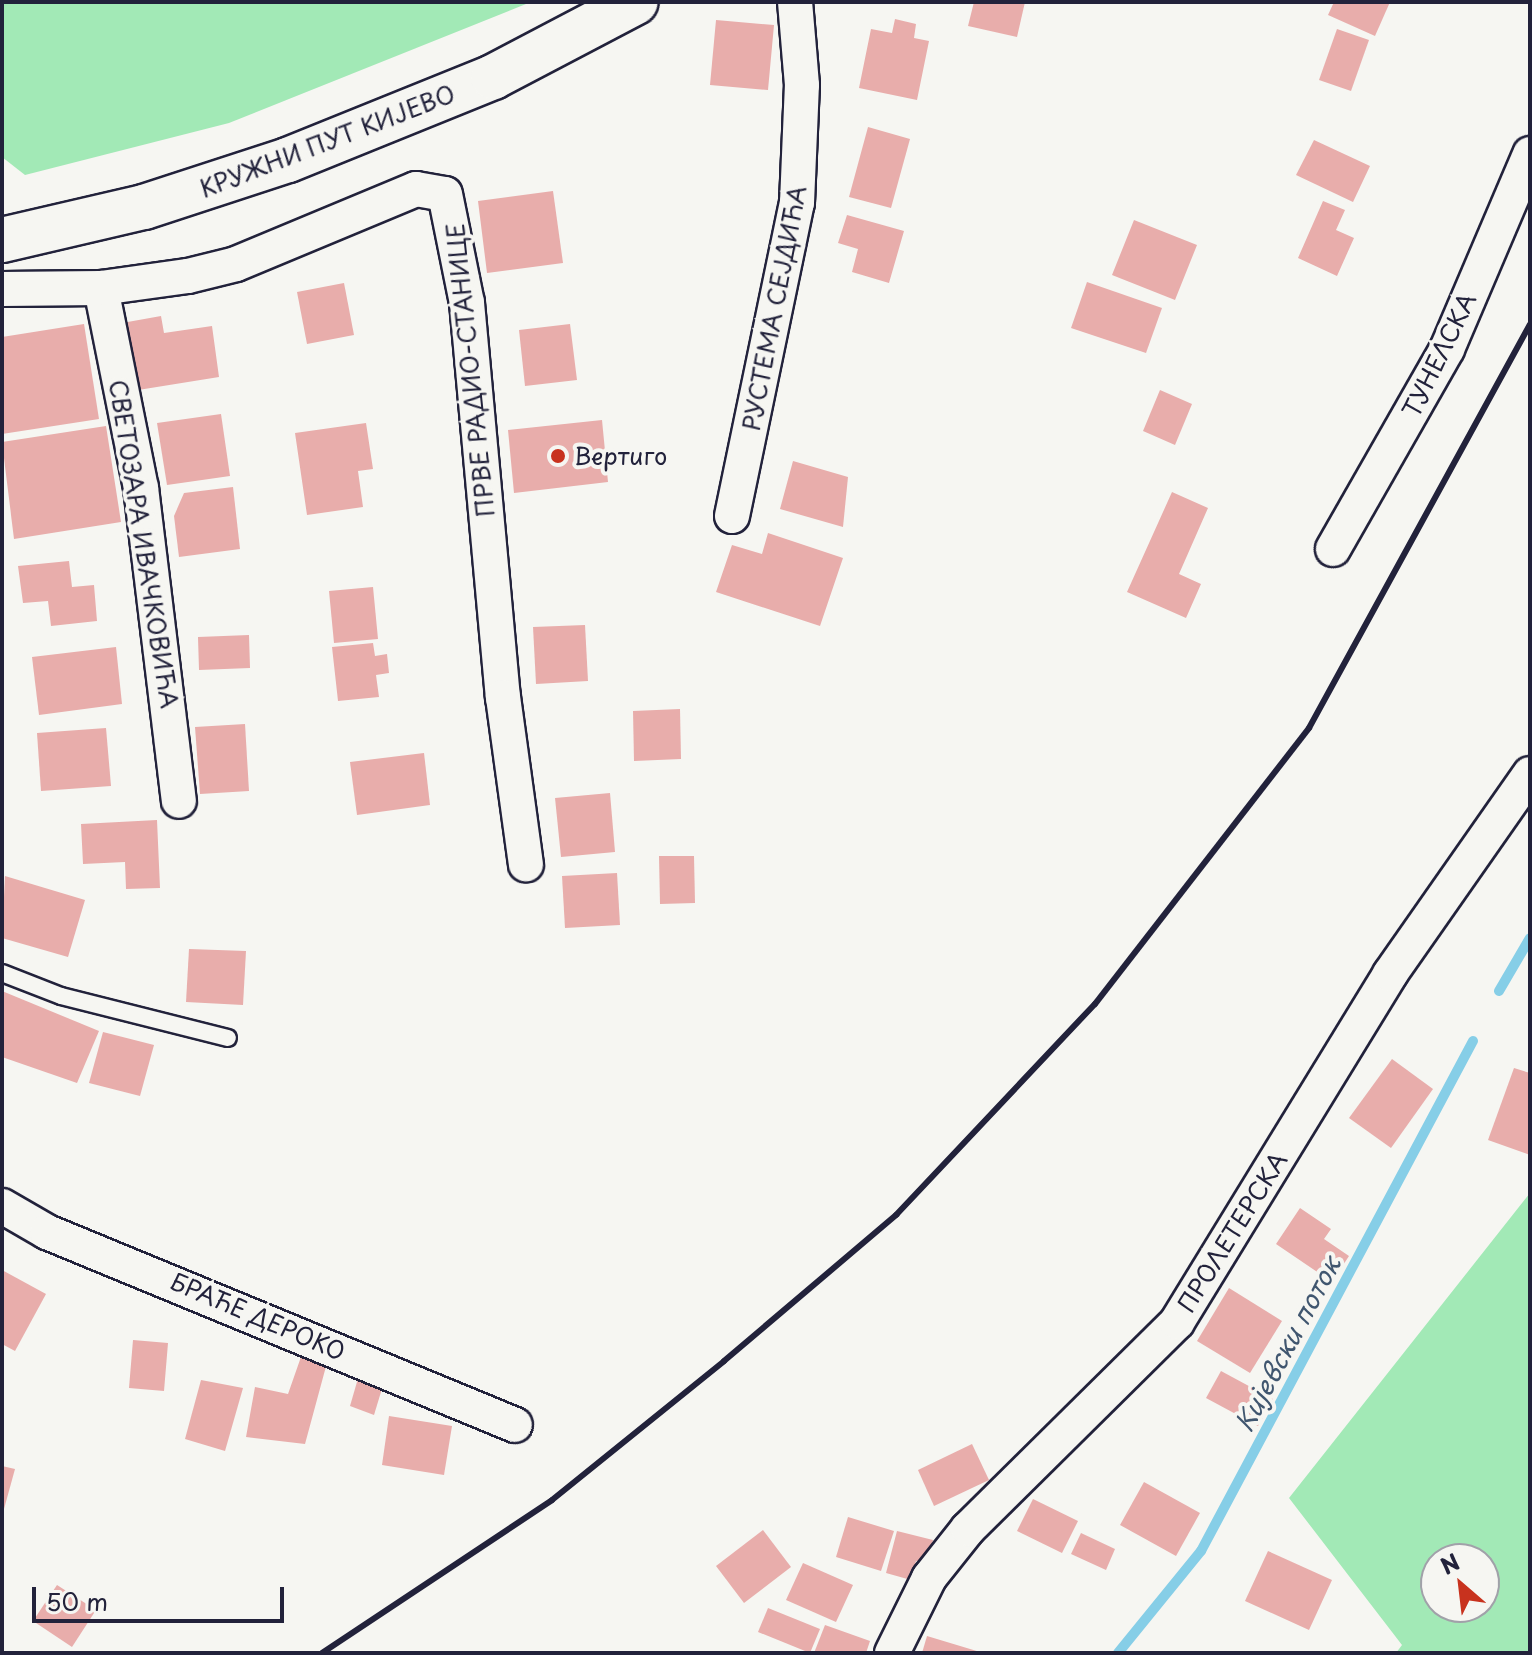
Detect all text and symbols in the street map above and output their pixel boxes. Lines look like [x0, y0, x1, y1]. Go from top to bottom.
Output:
street label: КРУЖНИ ПУТ КИЈЕВО [194, 79, 460, 203]
street label: РУСТЕМА СЕЈДИЋА [736, 183, 812, 433]
street label: ПРВЕ РАДИО-СТАНИЦЕ [440, 222, 500, 518]
street label: ТУНЕЛСКА [1396, 288, 1482, 422]
street label: СВЕТОЗАРА ИВАЧКОВИЋА [104, 378, 184, 710]
place label: Вертиго [574, 442, 667, 470]
marker: Вертиго [549, 447, 567, 465]
street label: ПРОЛЕТЕРСКА [1171, 1147, 1293, 1317]
water label: Кијевски поток [1227, 1250, 1347, 1438]
street label: БРАЋЕ ДЕРОКО [165, 1266, 351, 1366]
north arrow [1420, 1543, 1500, 1623]
text: N [1434, 1544, 1465, 1582]
scale bar [36, 1571, 288, 1621]
text: 50 m [46, 1583, 108, 1619]

